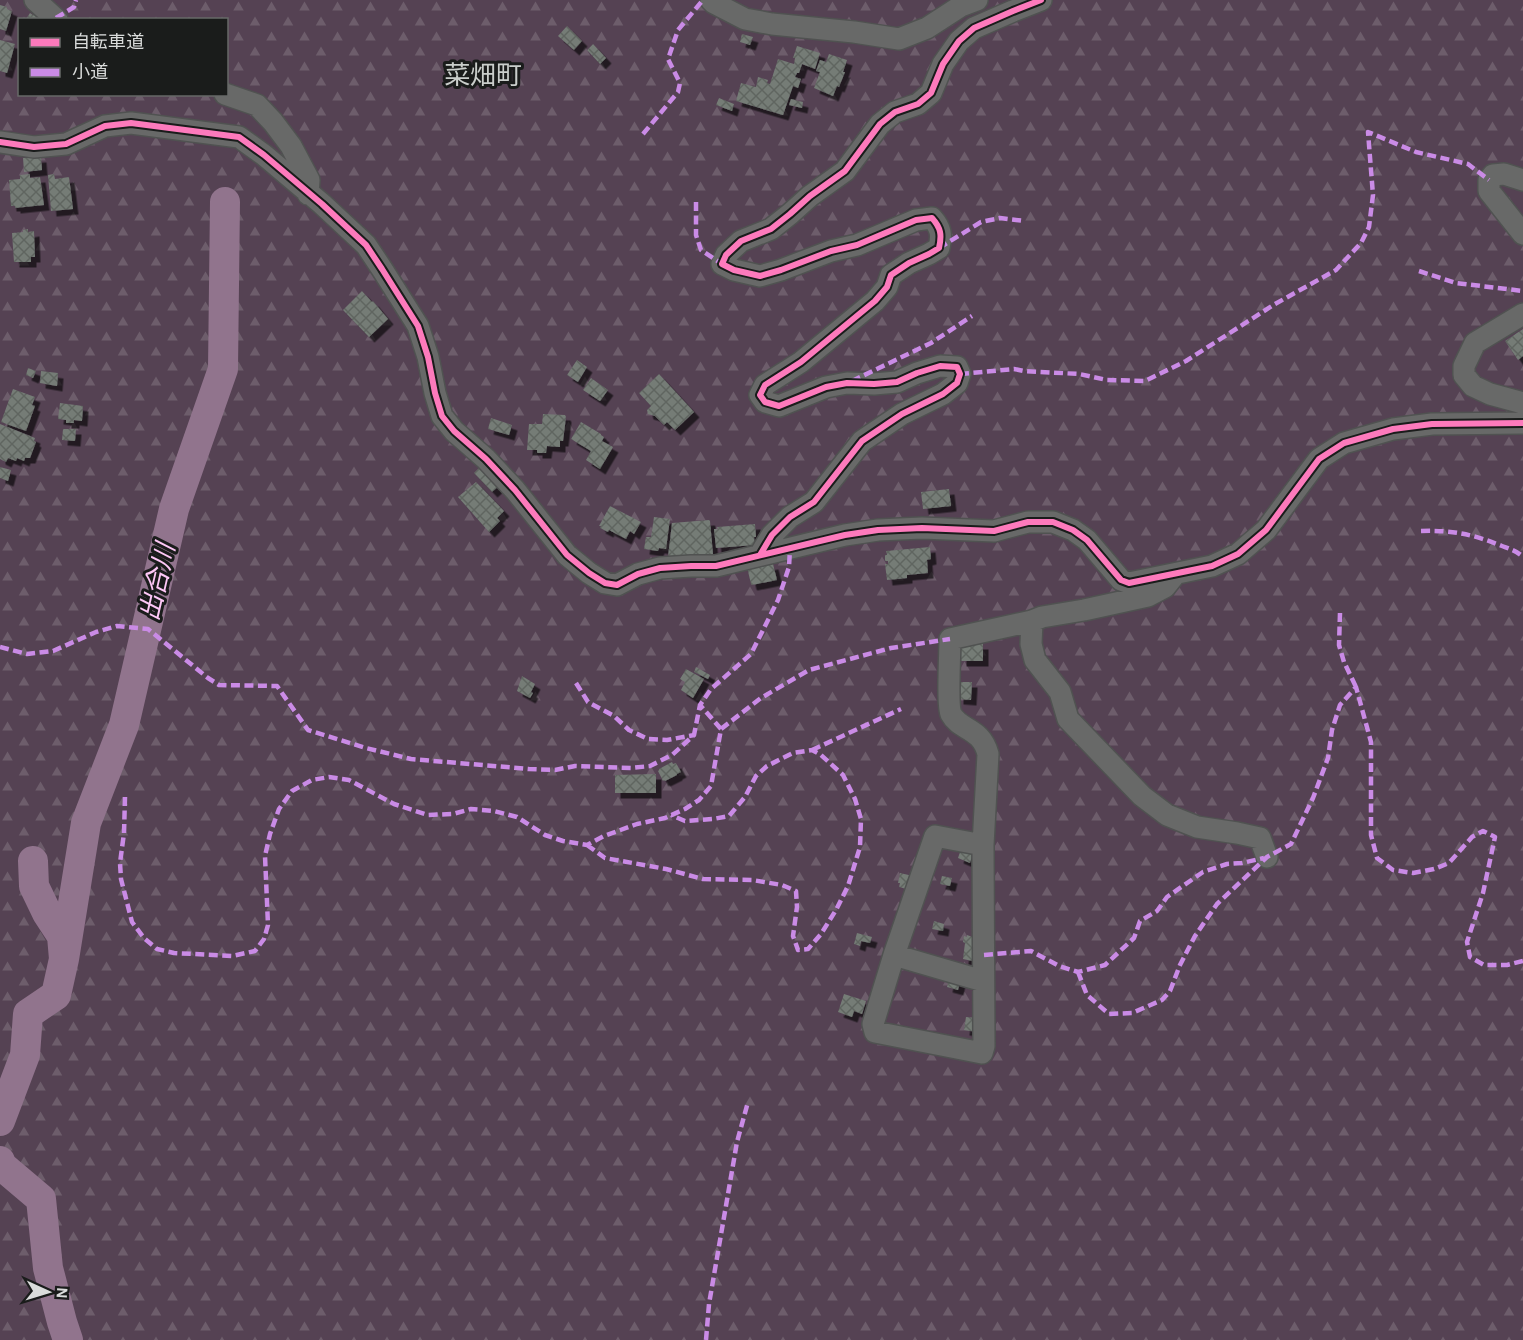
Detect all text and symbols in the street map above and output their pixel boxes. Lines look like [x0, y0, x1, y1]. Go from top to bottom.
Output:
legend [18, 18, 228, 96]
text: 自転車道 [72, 32, 144, 52]
text: 小道 [72, 62, 108, 82]
district label: 菜畑町 [444, 62, 522, 89]
water label: 出合川 [136, 538, 180, 623]
north arrow [18, 1262, 78, 1322]
text: N [54, 1287, 70, 1299]

